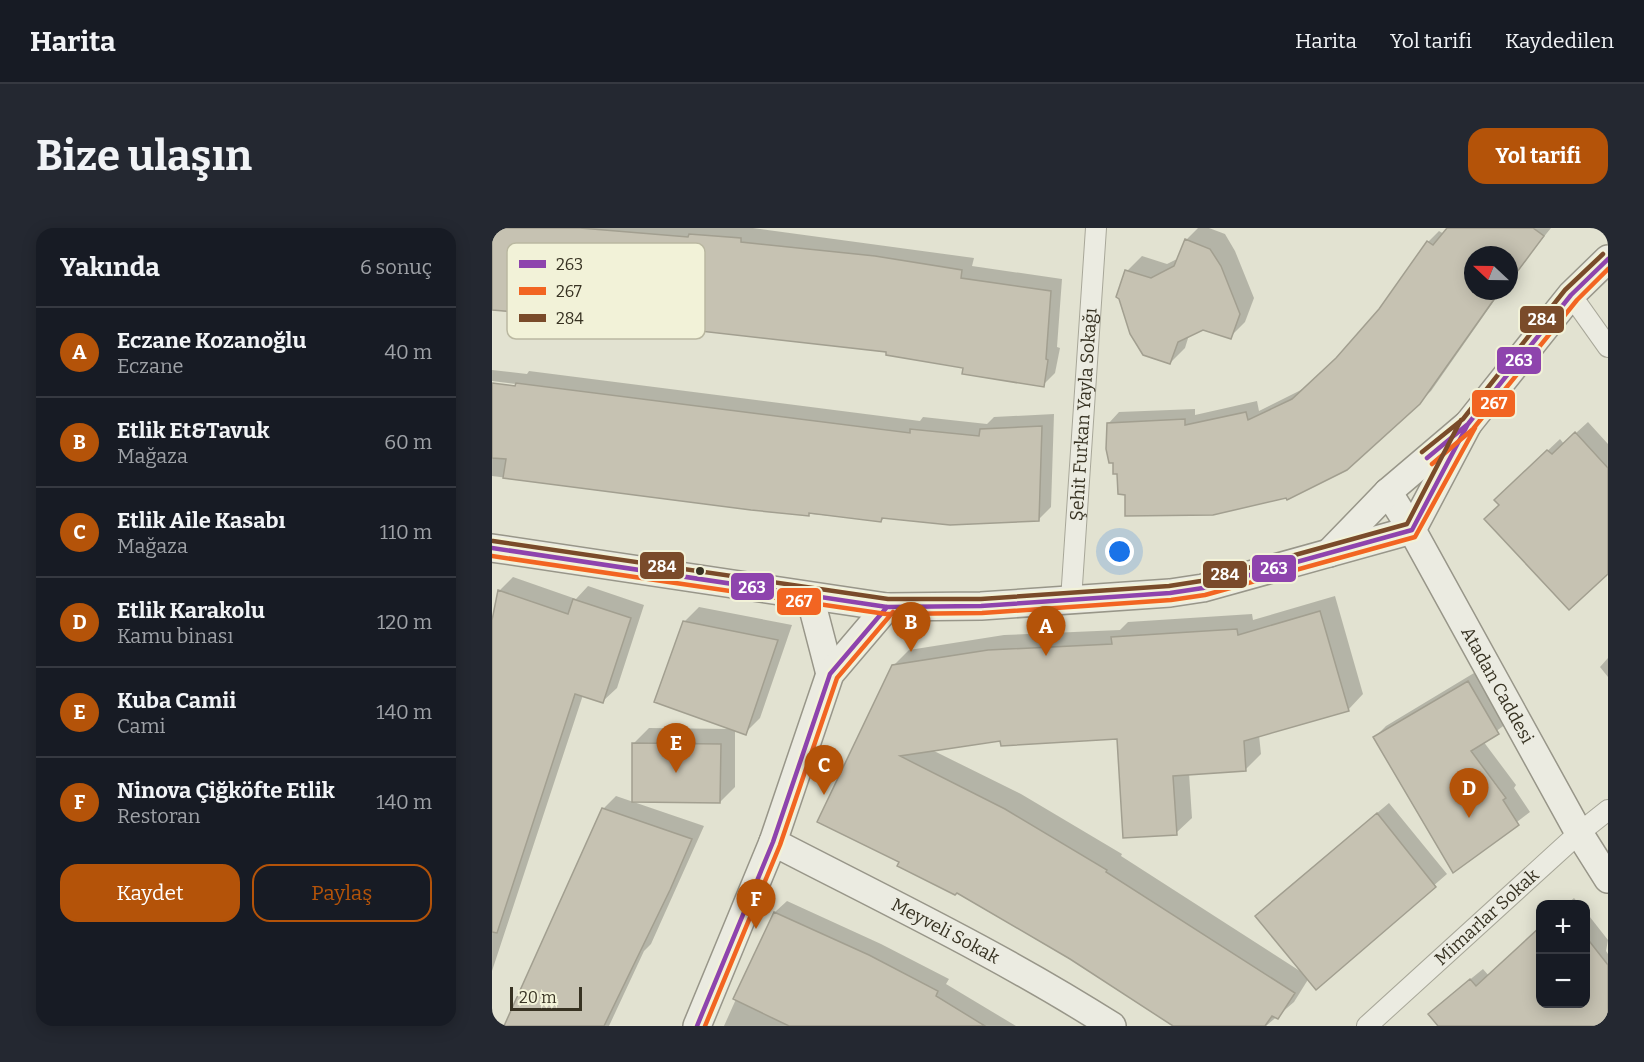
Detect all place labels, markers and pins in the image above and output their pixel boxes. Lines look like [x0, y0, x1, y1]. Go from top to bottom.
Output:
unlabelled marker [694, 565, 706, 577]
pin: B [892, 602, 930, 652]
pin: A [1026, 606, 1066, 656]
pin: E [656, 724, 696, 773]
pin: C [804, 746, 844, 795]
pin: D [1450, 768, 1488, 818]
pin: F [736, 880, 776, 929]

